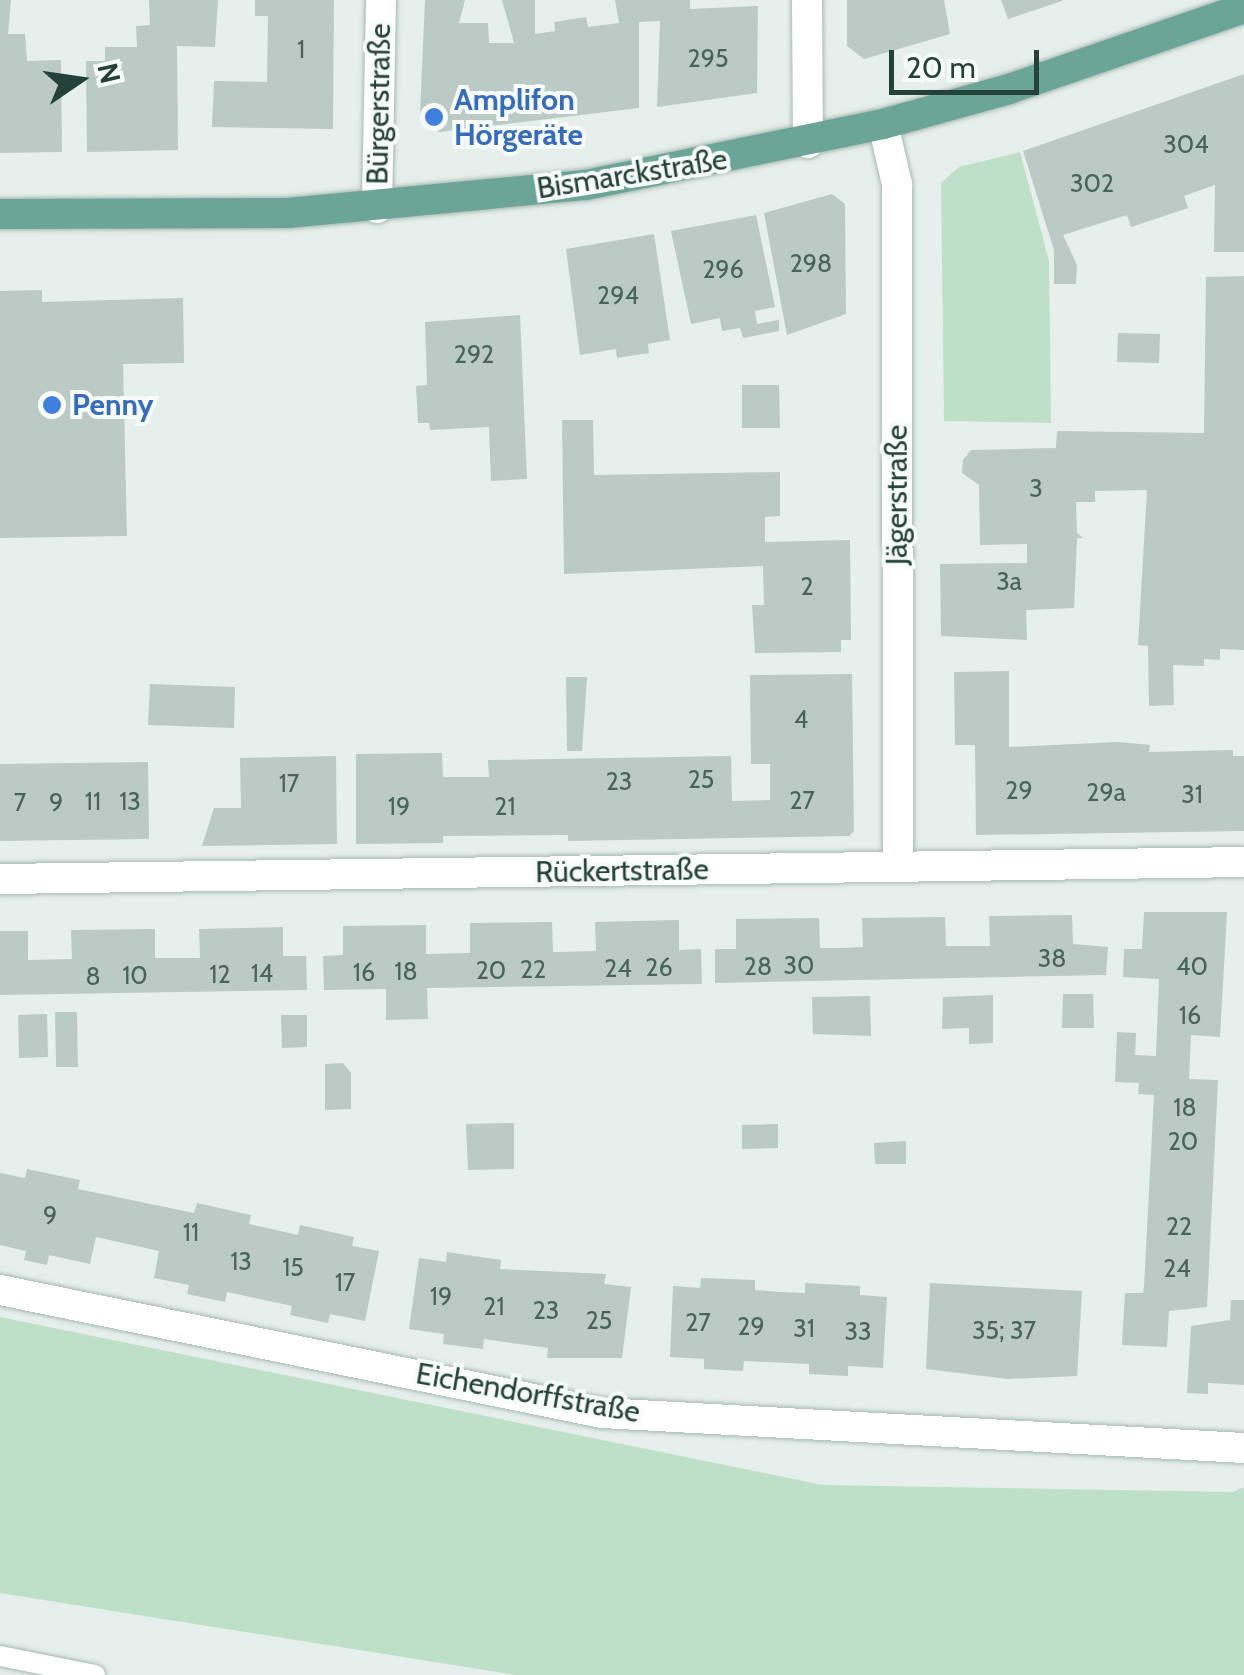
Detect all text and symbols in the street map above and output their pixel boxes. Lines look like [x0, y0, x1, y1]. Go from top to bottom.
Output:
street label: Bürgerstraße [360, 23, 398, 185]
north arrow [30, 30, 130, 130]
scale bar [894, 30, 1044, 92]
house number: 1 [297, 34, 305, 64]
house number: 295 [688, 43, 728, 73]
text: 20 m [906, 49, 976, 86]
text: N [90, 60, 128, 87]
place label: Amplifon Hörgeräte [454, 82, 583, 152]
marker: Amplifon Hörgeräte [423, 106, 445, 128]
house number: 304 [1163, 129, 1209, 159]
street label: Bismarckstraße [534, 141, 730, 207]
house number: 302 [1070, 168, 1114, 198]
house number: 298 [790, 248, 832, 278]
house number: 296 [702, 254, 744, 284]
house number: 294 [597, 280, 639, 310]
house number: 292 [454, 339, 494, 369]
place label: Penny [72, 387, 154, 423]
marker: Penny [41, 394, 63, 416]
street label: Jägerstraße [879, 425, 915, 565]
house number: 3 [1029, 473, 1043, 503]
house number: 3a [996, 566, 1022, 596]
house number: 2 [800, 571, 814, 601]
house number: 4 [794, 704, 808, 734]
house number: 25 [688, 764, 714, 794]
house number: 23 [606, 766, 632, 796]
house number: 17 [279, 768, 299, 798]
house number: 29 [1005, 775, 1033, 805]
house number: 29a [1086, 777, 1126, 807]
house number: 31 [1181, 779, 1203, 809]
house number: 27 [789, 785, 815, 815]
house number: 11 [85, 786, 101, 816]
house number: 13 [119, 786, 141, 816]
house number: 7 [14, 787, 26, 817]
house number: 9 [49, 787, 63, 817]
house number: 19 [388, 791, 410, 821]
house number: 21 [494, 791, 516, 821]
street label: Rückertstraße [535, 851, 709, 891]
house number: 38 [1038, 943, 1066, 973]
house number: 30 [784, 950, 814, 980]
house number: 28 [744, 951, 772, 981]
house number: 40 [1176, 951, 1208, 981]
house number: 26 [645, 952, 673, 982]
house number: 24 [604, 953, 632, 983]
house number: 22 [520, 954, 546, 984]
house number: 20 [476, 955, 506, 985]
house number: 18 [394, 956, 418, 986]
house number: 16 [353, 957, 375, 987]
house number: 14 [251, 958, 273, 988]
house number: 12 [209, 959, 231, 989]
house number: 10 [122, 960, 148, 990]
house number: 8 [85, 961, 101, 991]
house number: 16 [1179, 1000, 1201, 1030]
house number: 18 [1173, 1092, 1197, 1122]
house number: 20 [1168, 1126, 1198, 1156]
house number: 9 [43, 1200, 57, 1230]
house number: 22 [1166, 1211, 1192, 1241]
house number: 11 [183, 1217, 199, 1247]
house number: 13 [230, 1246, 252, 1276]
house number: 15 [282, 1252, 304, 1282]
house number: 24 [1163, 1253, 1191, 1283]
house number: 17 [335, 1267, 355, 1297]
house number: 19 [430, 1281, 452, 1311]
house number: 21 [483, 1291, 505, 1321]
house number: 23 [533, 1295, 559, 1325]
house number: 25 [586, 1305, 612, 1335]
house number: 27 [685, 1307, 711, 1337]
house number: 29 [737, 1311, 765, 1341]
house number: 31 [793, 1313, 815, 1343]
house number: 35; 37 [972, 1315, 1036, 1345]
house number: 33 [844, 1316, 872, 1346]
street label: Eichendorffstraße [413, 1356, 643, 1430]

